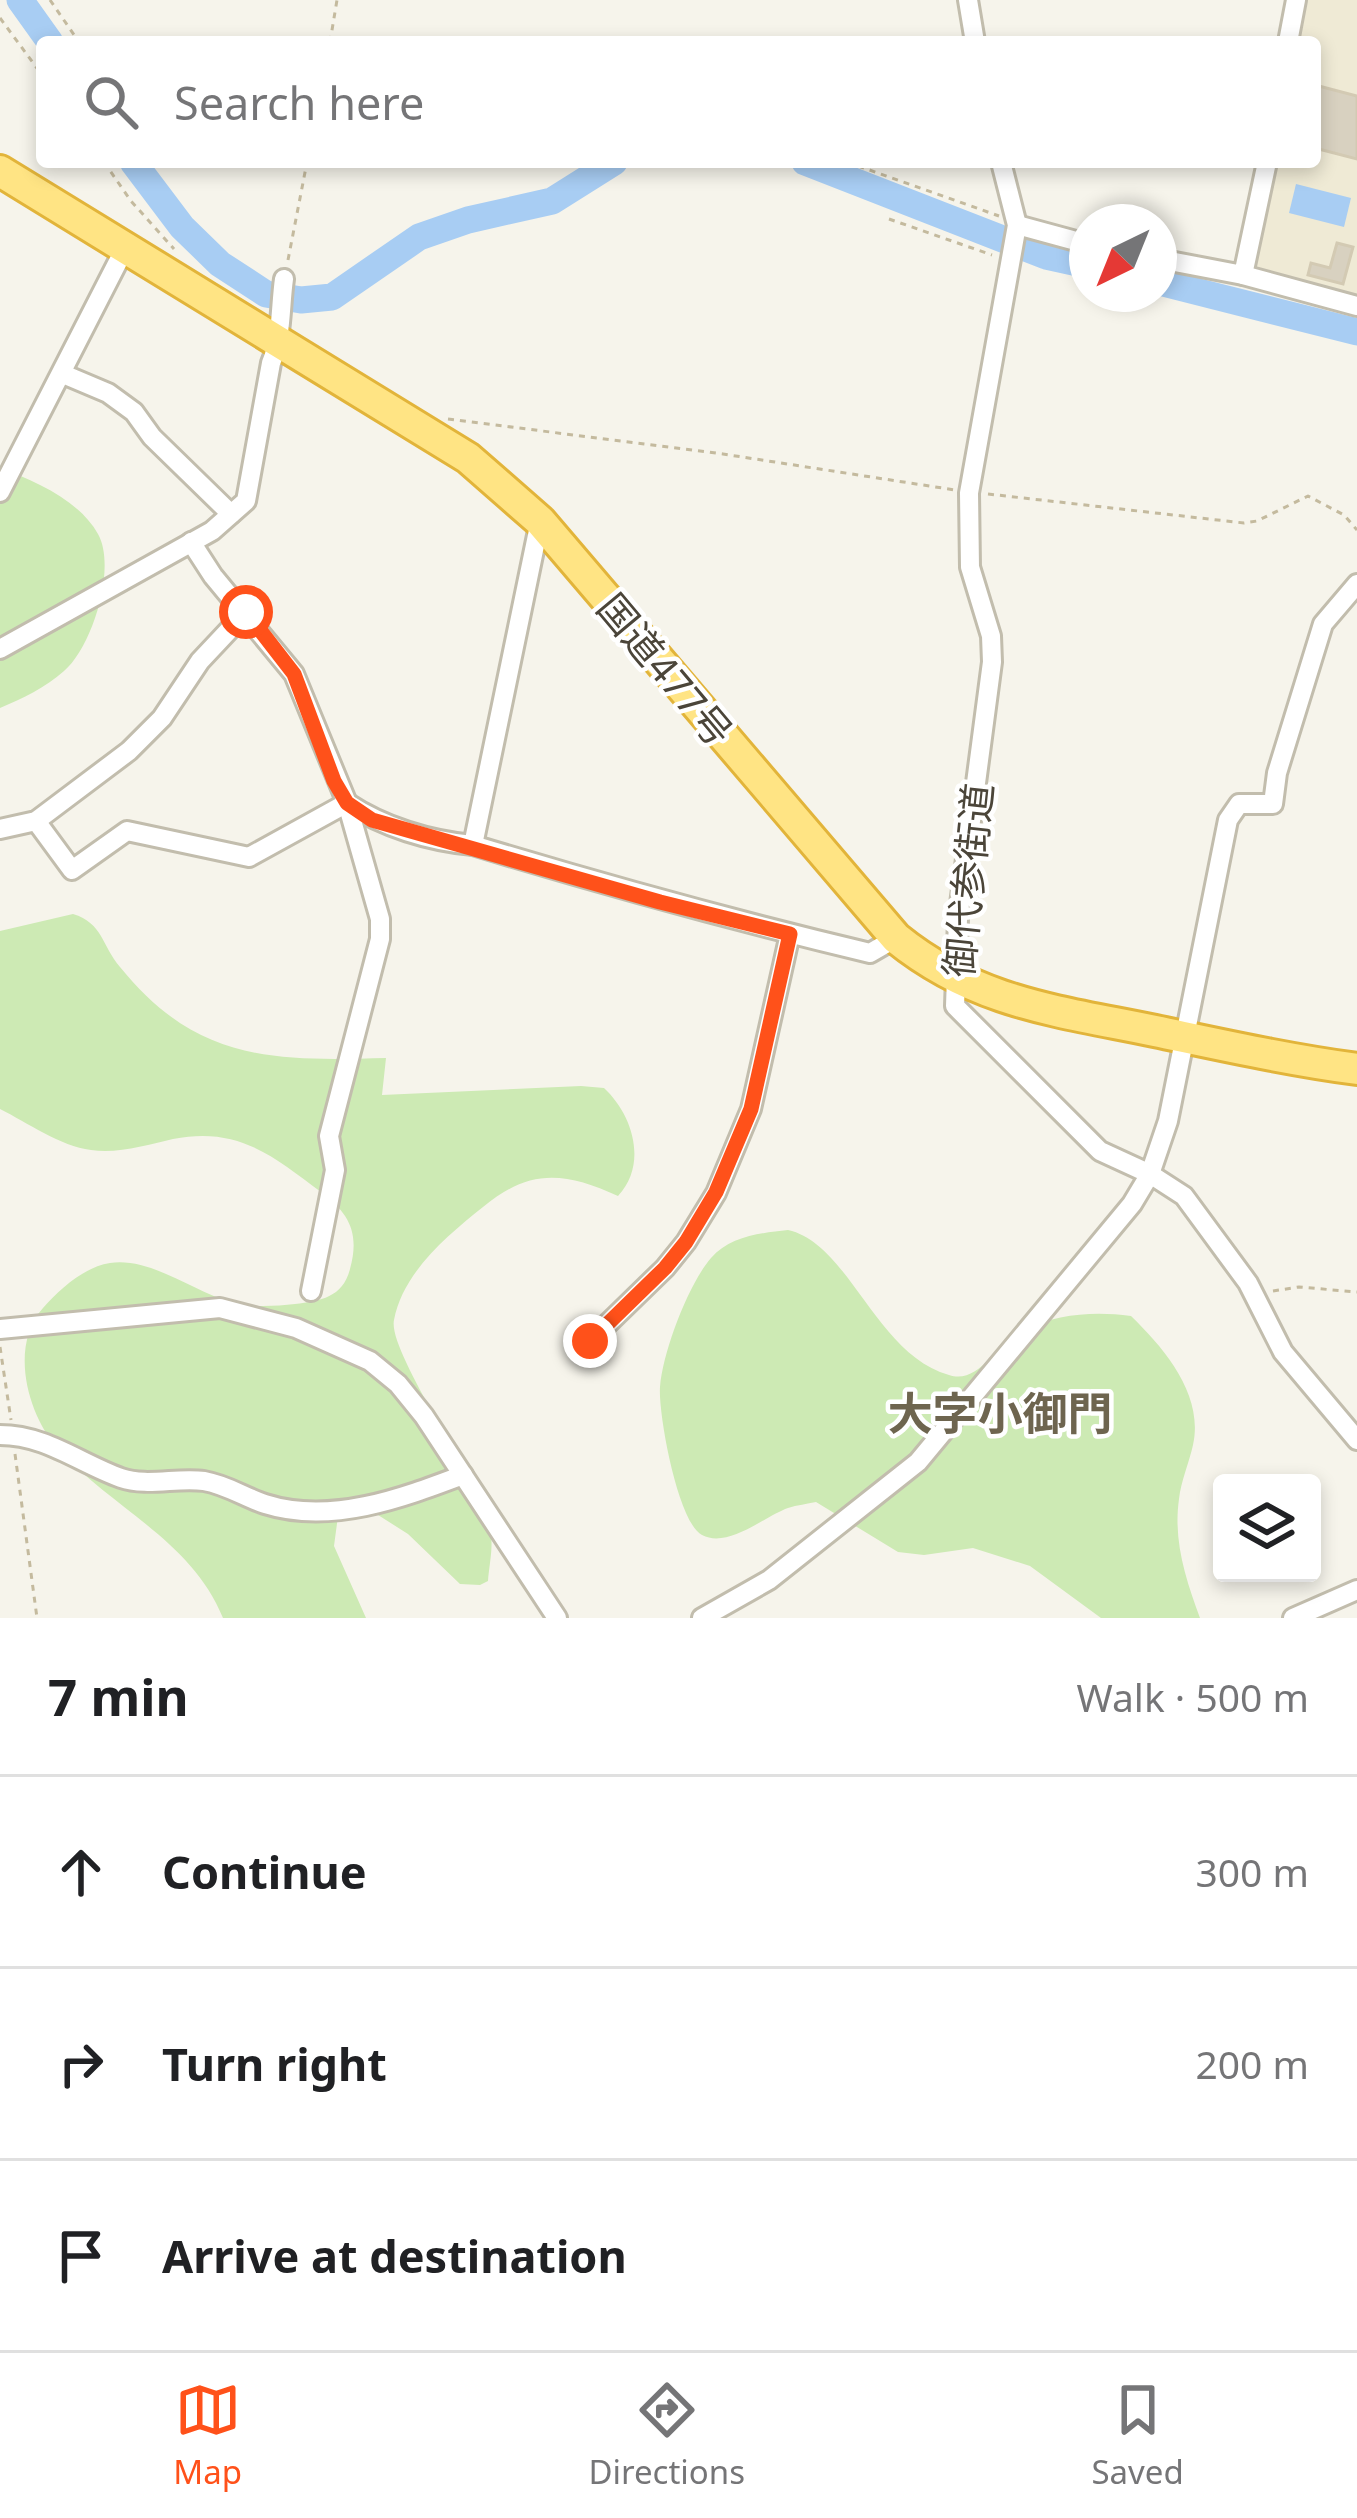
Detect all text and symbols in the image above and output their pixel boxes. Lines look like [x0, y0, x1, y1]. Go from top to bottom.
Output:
search box [36, 36, 1321, 168]
icon: search [78, 69, 144, 135]
text: Search here [174, 72, 424, 133]
north arrow [1069, 204, 1177, 312]
street label: 国道477号 [587, 582, 745, 756]
route start [219, 585, 273, 639]
street label: 御代参街道 [930, 780, 1004, 980]
route end [563, 1314, 617, 1368]
district label: 大字小御門 [887, 1382, 1113, 1443]
map controls [1213, 1474, 1321, 1582]
button: layers [1213, 1474, 1321, 1582]
text: 7 min [48, 1661, 189, 1731]
text: Walk · 500 m [1076, 1670, 1309, 1723]
icon: ahead [48, 1839, 114, 1905]
text: Continue [162, 1841, 367, 1902]
text: 300 m [1195, 1845, 1309, 1898]
icon: right [48, 2031, 114, 2097]
text: Turn right [162, 2033, 387, 2094]
text: 200 m [1195, 2037, 1309, 2090]
icon: arrive [48, 2223, 114, 2289]
text: Arrive at destination [162, 2225, 627, 2286]
tab: Map [173, 2377, 242, 2494]
tab: Directions [588, 2377, 745, 2494]
tab: Saved [1091, 2377, 1184, 2494]

